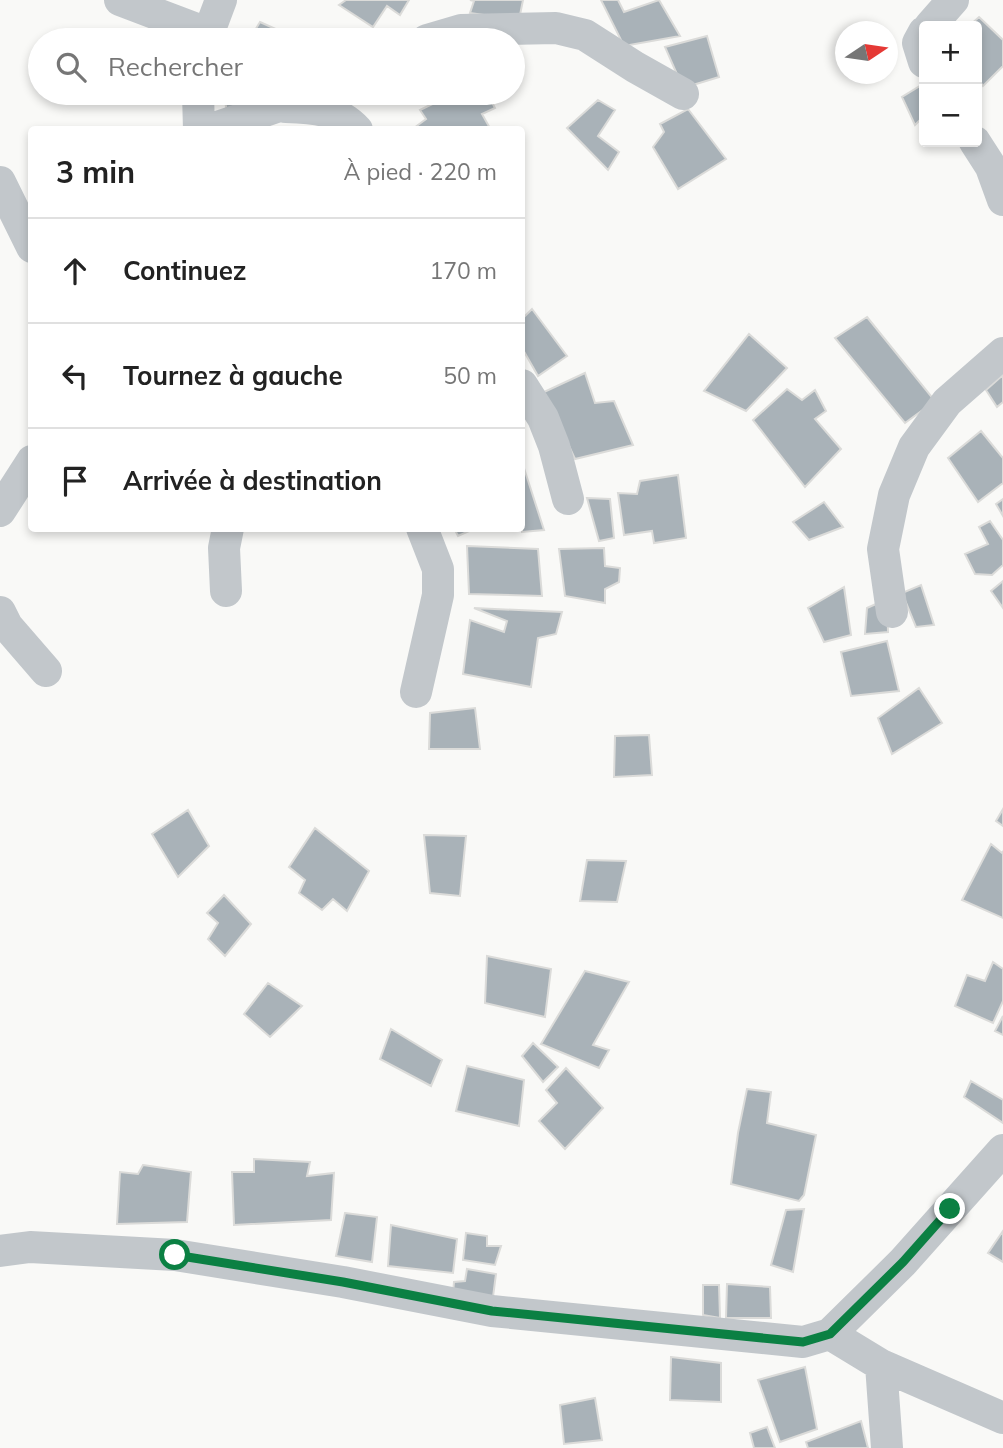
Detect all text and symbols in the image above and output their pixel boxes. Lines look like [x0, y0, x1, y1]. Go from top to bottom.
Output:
north arrow [835, 21, 898, 84]
map controls [919, 21, 982, 147]
button: + [919, 21, 982, 84]
search box [28, 28, 525, 105]
icon: search [52, 48, 90, 86]
text: Rechercher [108, 50, 243, 83]
button: − [919, 84, 982, 147]
text: 3 min [56, 153, 135, 191]
text: À pied · 220 m [344, 157, 497, 186]
icon: ahead [56, 252, 94, 290]
text: Continuez [123, 254, 247, 287]
text: 170 m [429, 256, 497, 285]
icon: left [56, 357, 94, 395]
text: Tournez à gauche [123, 359, 343, 392]
text: 50 m [443, 361, 497, 390]
icon: arrive [56, 462, 94, 500]
text: Arrivée à destination [123, 464, 382, 497]
route end [934, 1193, 965, 1224]
route start [159, 1239, 190, 1270]

